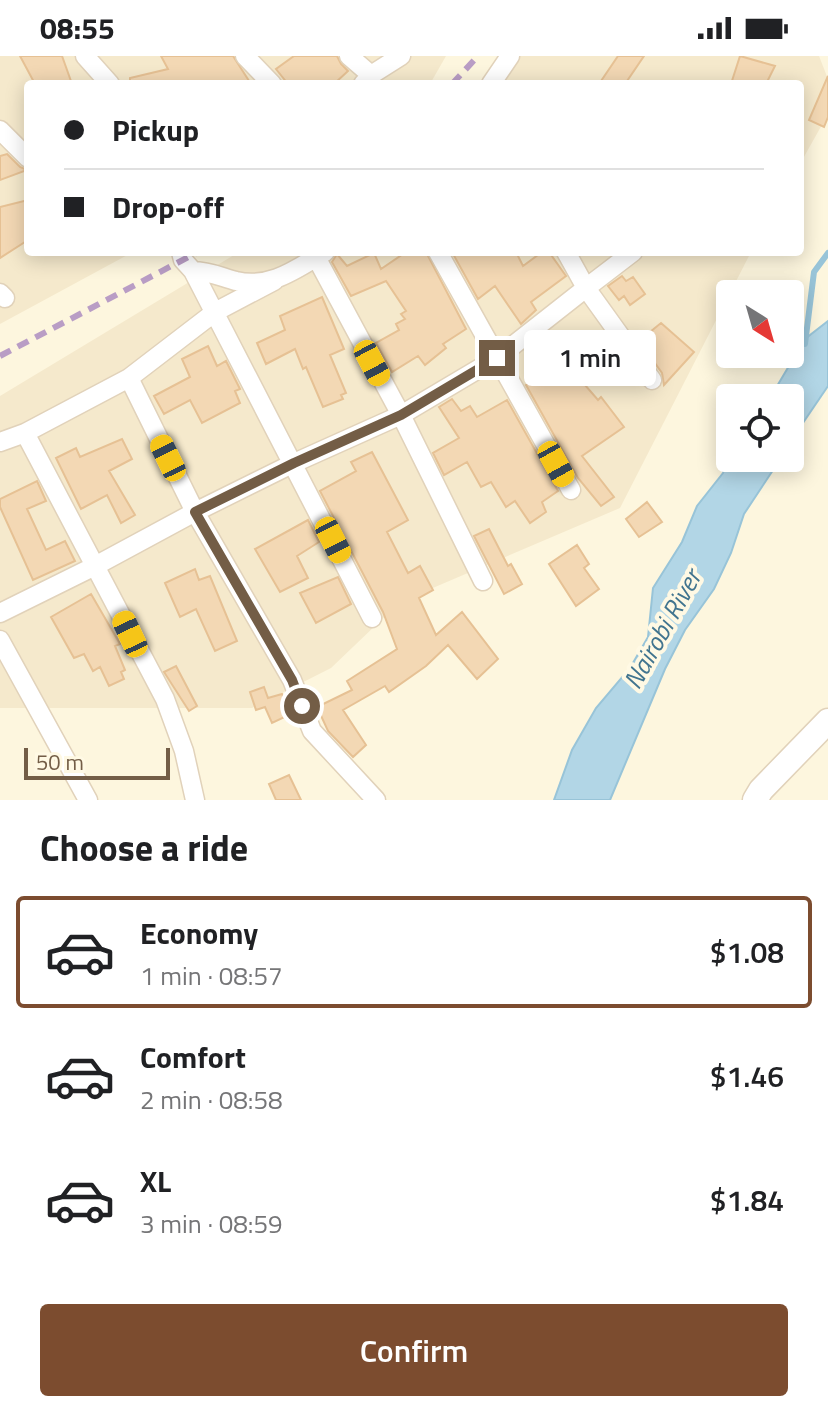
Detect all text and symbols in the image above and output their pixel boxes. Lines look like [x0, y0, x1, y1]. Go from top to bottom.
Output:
text: 08:55 [40, 5, 115, 51]
text: Pickup [112, 107, 199, 153]
text: Drop-off [112, 184, 224, 230]
north arrow [716, 280, 804, 368]
map controls [716, 280, 804, 472]
callout: 1 min [525, 330, 657, 386]
car [350, 336, 394, 390]
text: 1 min [559, 338, 621, 377]
route end [479, 340, 515, 376]
button: locate [716, 384, 804, 472]
car [147, 431, 189, 485]
car [534, 437, 578, 491]
car [311, 513, 355, 567]
water label: Nairobi River [613, 560, 712, 696]
car [109, 607, 151, 661]
route start [284, 688, 320, 724]
scale bar [24, 744, 170, 780]
text: 50 m [36, 745, 84, 779]
text: Choose a ride [40, 820, 248, 875]
text: Economy [140, 910, 258, 956]
icon: car [44, 916, 116, 988]
text: $1.08 [710, 929, 784, 975]
text: 1 min · 08:57 [140, 956, 283, 995]
text: Comfort [140, 1034, 246, 1080]
icon: car [44, 1040, 116, 1112]
text: $1.46 [710, 1053, 784, 1099]
text: 2 min · 08:58 [140, 1080, 283, 1119]
text: XL [140, 1158, 171, 1204]
icon: car [44, 1164, 116, 1236]
text: $1.84 [710, 1177, 784, 1223]
text: 3 min · 08:59 [140, 1204, 283, 1243]
button: Confirm [40, 1304, 788, 1396]

